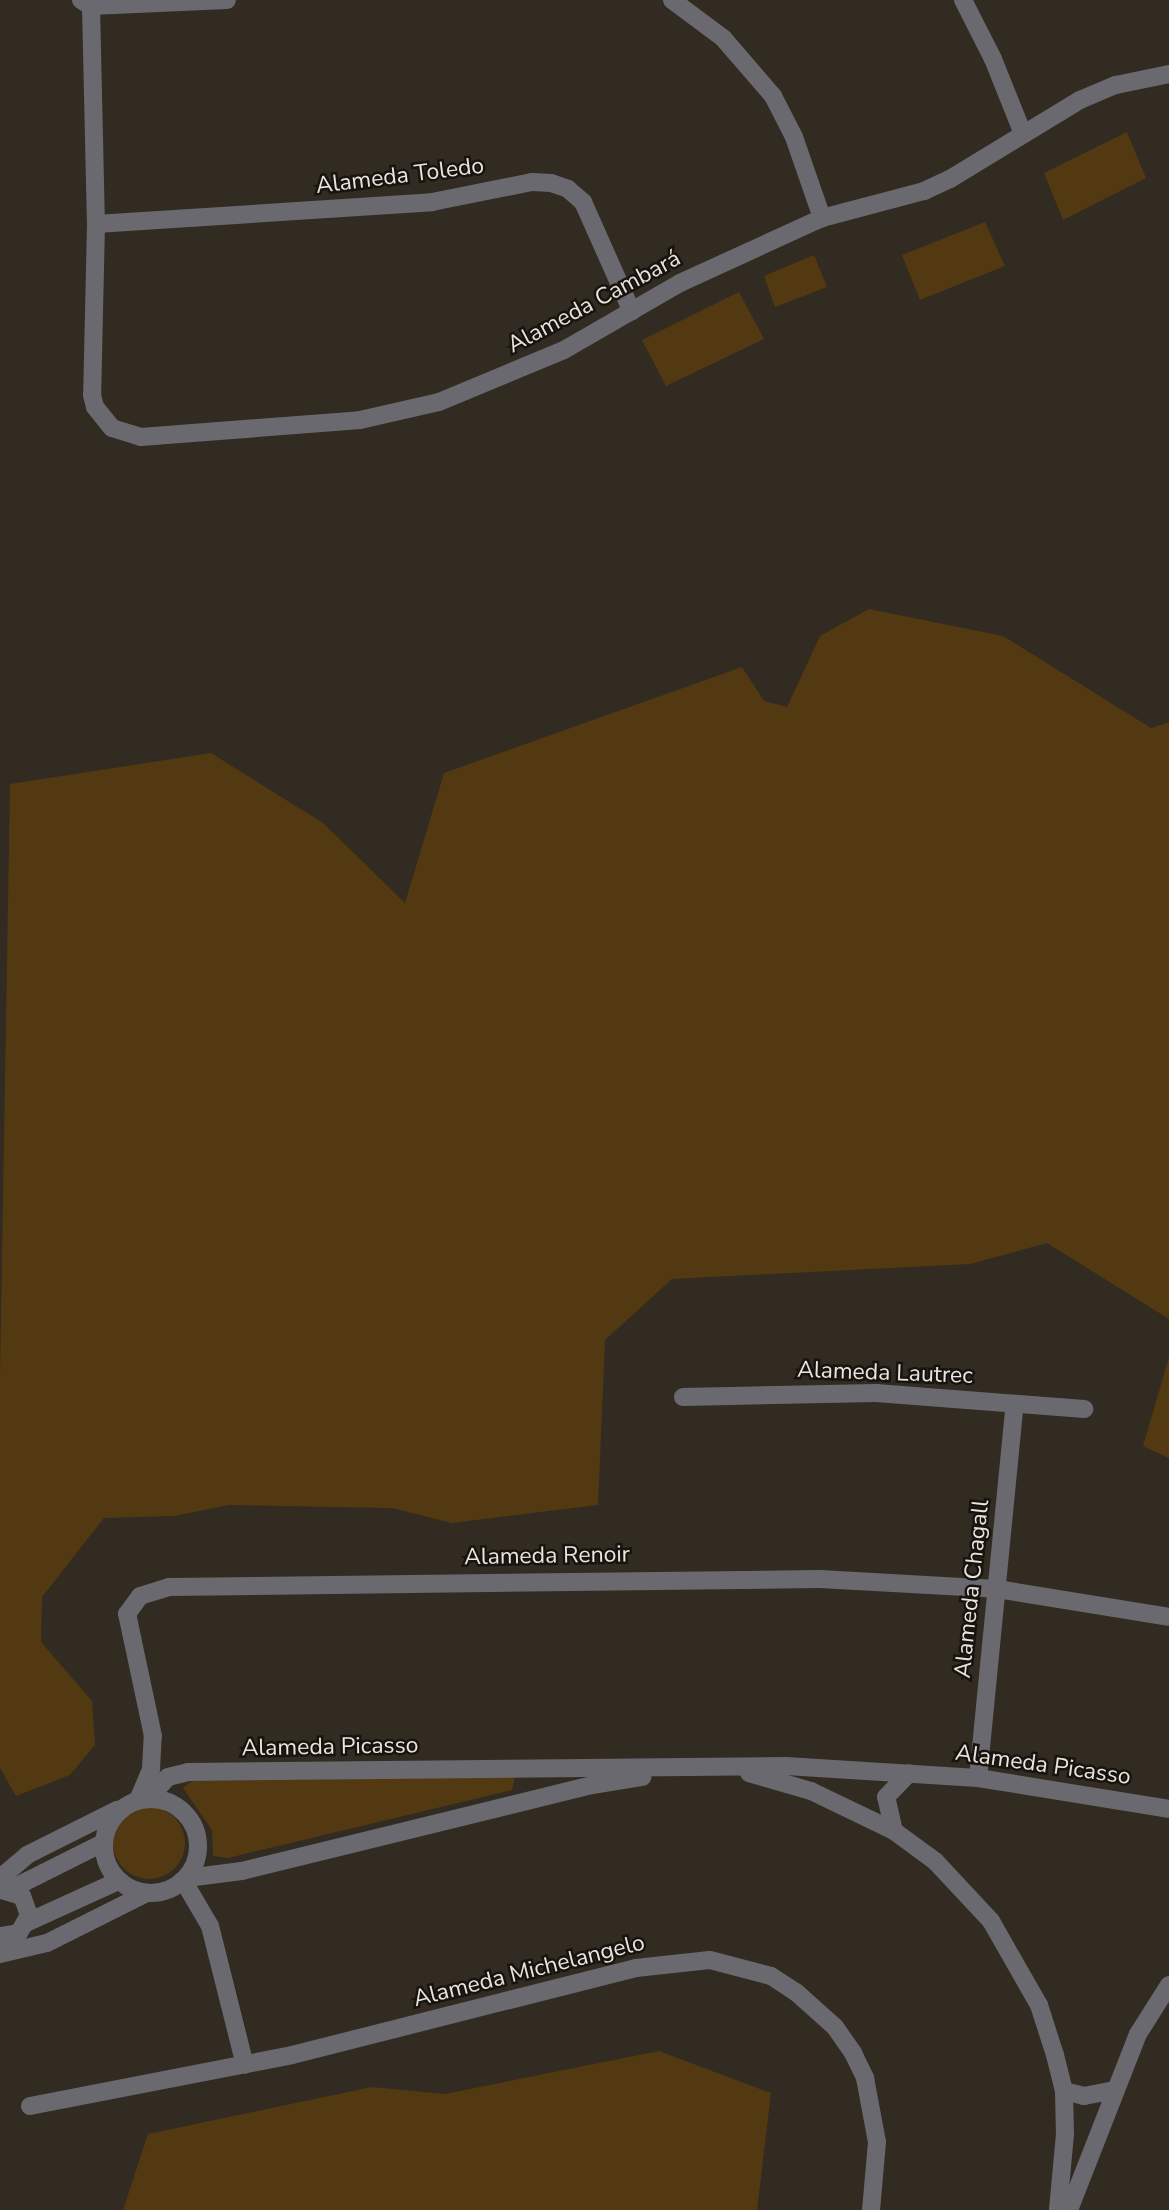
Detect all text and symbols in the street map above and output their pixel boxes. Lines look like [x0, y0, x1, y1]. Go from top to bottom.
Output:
street label: Alameda Toledo [314, 152, 486, 200]
street label: Alameda Cambará [503, 245, 685, 359]
street label: Alameda Lautrec [797, 1356, 973, 1390]
street label: Alameda Chagall [949, 1498, 995, 1680]
street label: Alameda Renoir [464, 1541, 630, 1571]
street label: Alameda Picasso [241, 1732, 419, 1762]
street label: Alameda Picasso [954, 1739, 1132, 1791]
street label: Alameda Michelangelo [410, 1929, 648, 2013]

